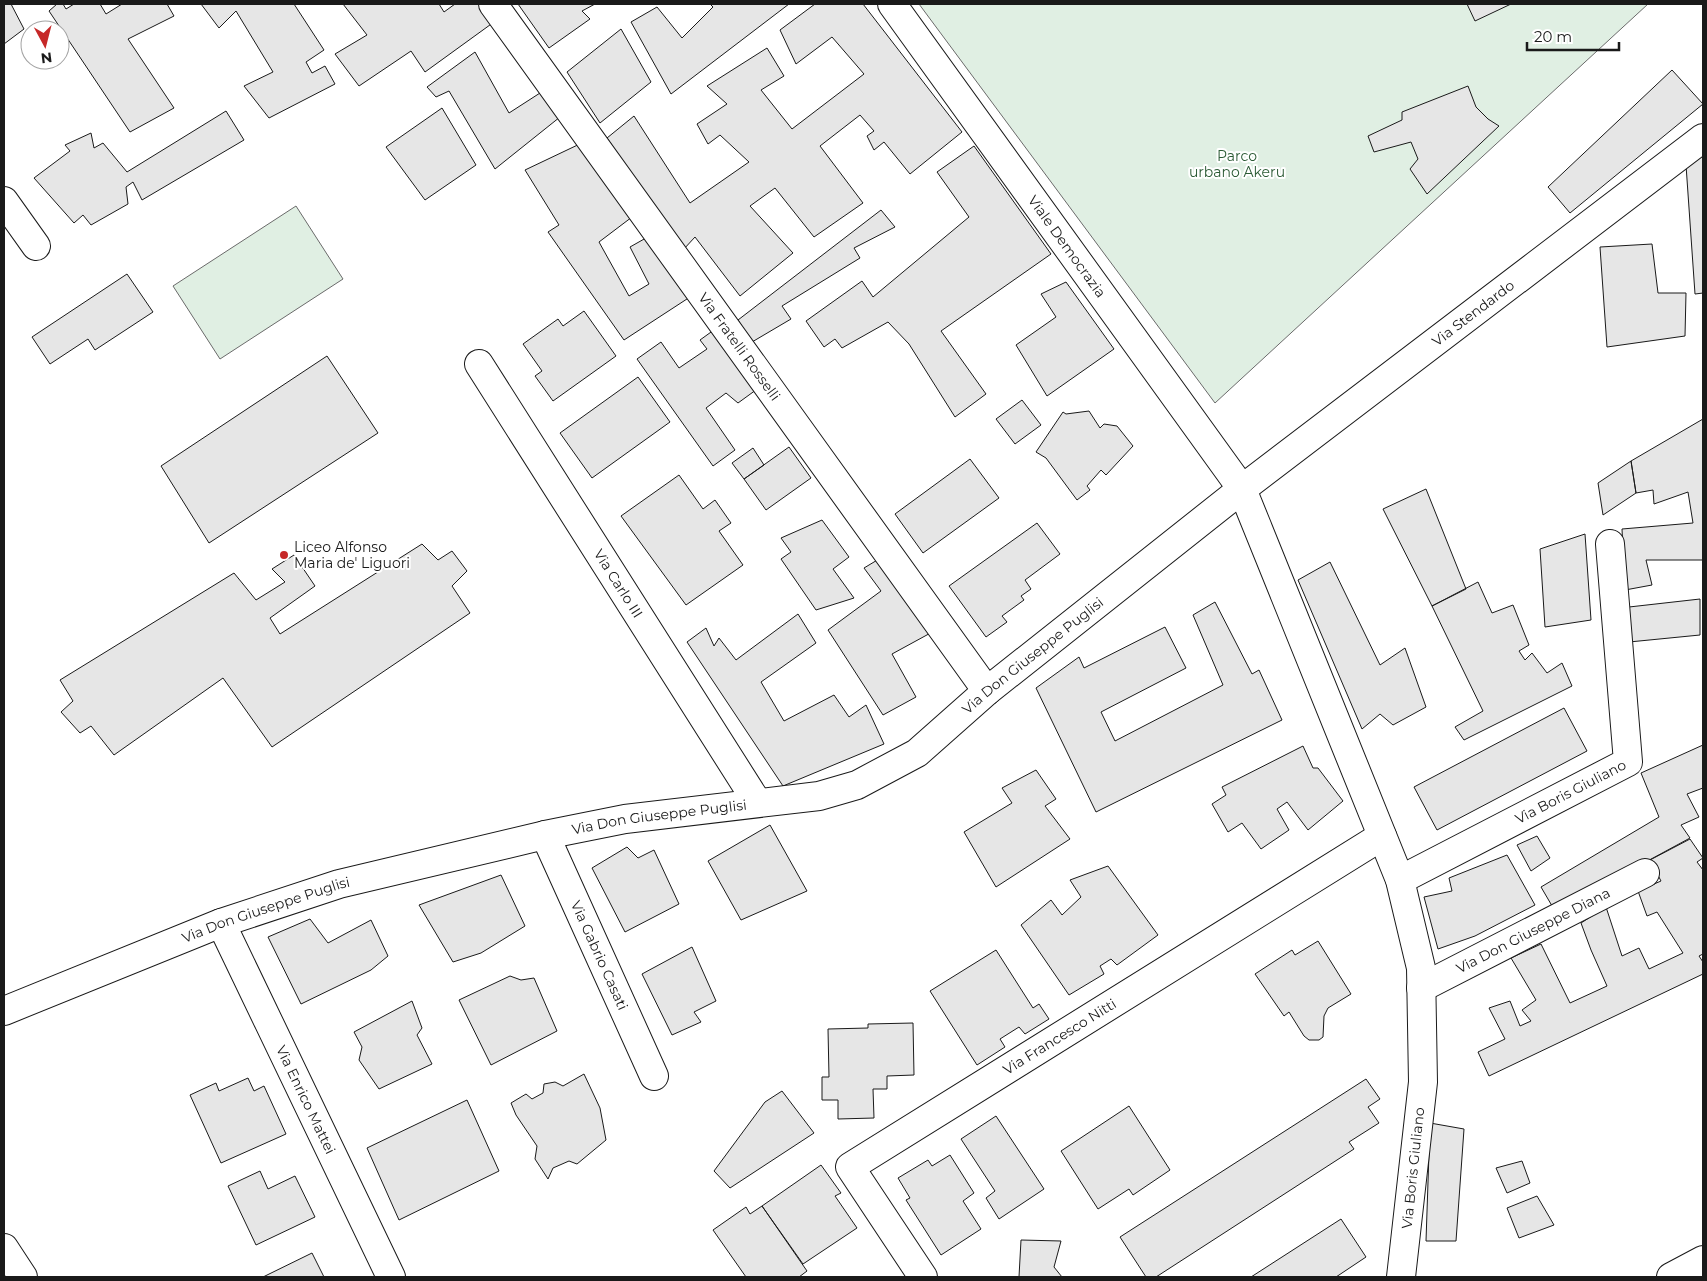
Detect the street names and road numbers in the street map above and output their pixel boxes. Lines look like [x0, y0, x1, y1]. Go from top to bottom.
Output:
street label: Viale Democrazia [1024, 192, 1110, 301]
street label: Via Stendardo [1428, 276, 1518, 350]
street label: Via Fratelli Rosselli [695, 289, 784, 404]
street label: Via Carlo III [590, 546, 647, 621]
street label: Via Don Giuseppe Puglisi [958, 593, 1107, 718]
street label: Via Boris Giuliano [1512, 756, 1629, 828]
street label: Via Don Giuseppe Puglisi [570, 796, 748, 838]
street label: Via Don Giuseppe Puglisi [179, 873, 352, 947]
street label: Via Don Giuseppe Diana [1453, 883, 1613, 977]
street label: Via Gabrio Casati [567, 898, 632, 1013]
street label: Via Francesco Nitti [1000, 995, 1120, 1079]
street label: Via Enrico Mattei [272, 1042, 340, 1157]
street label: Via Boris Giuliano [1398, 1106, 1428, 1230]

